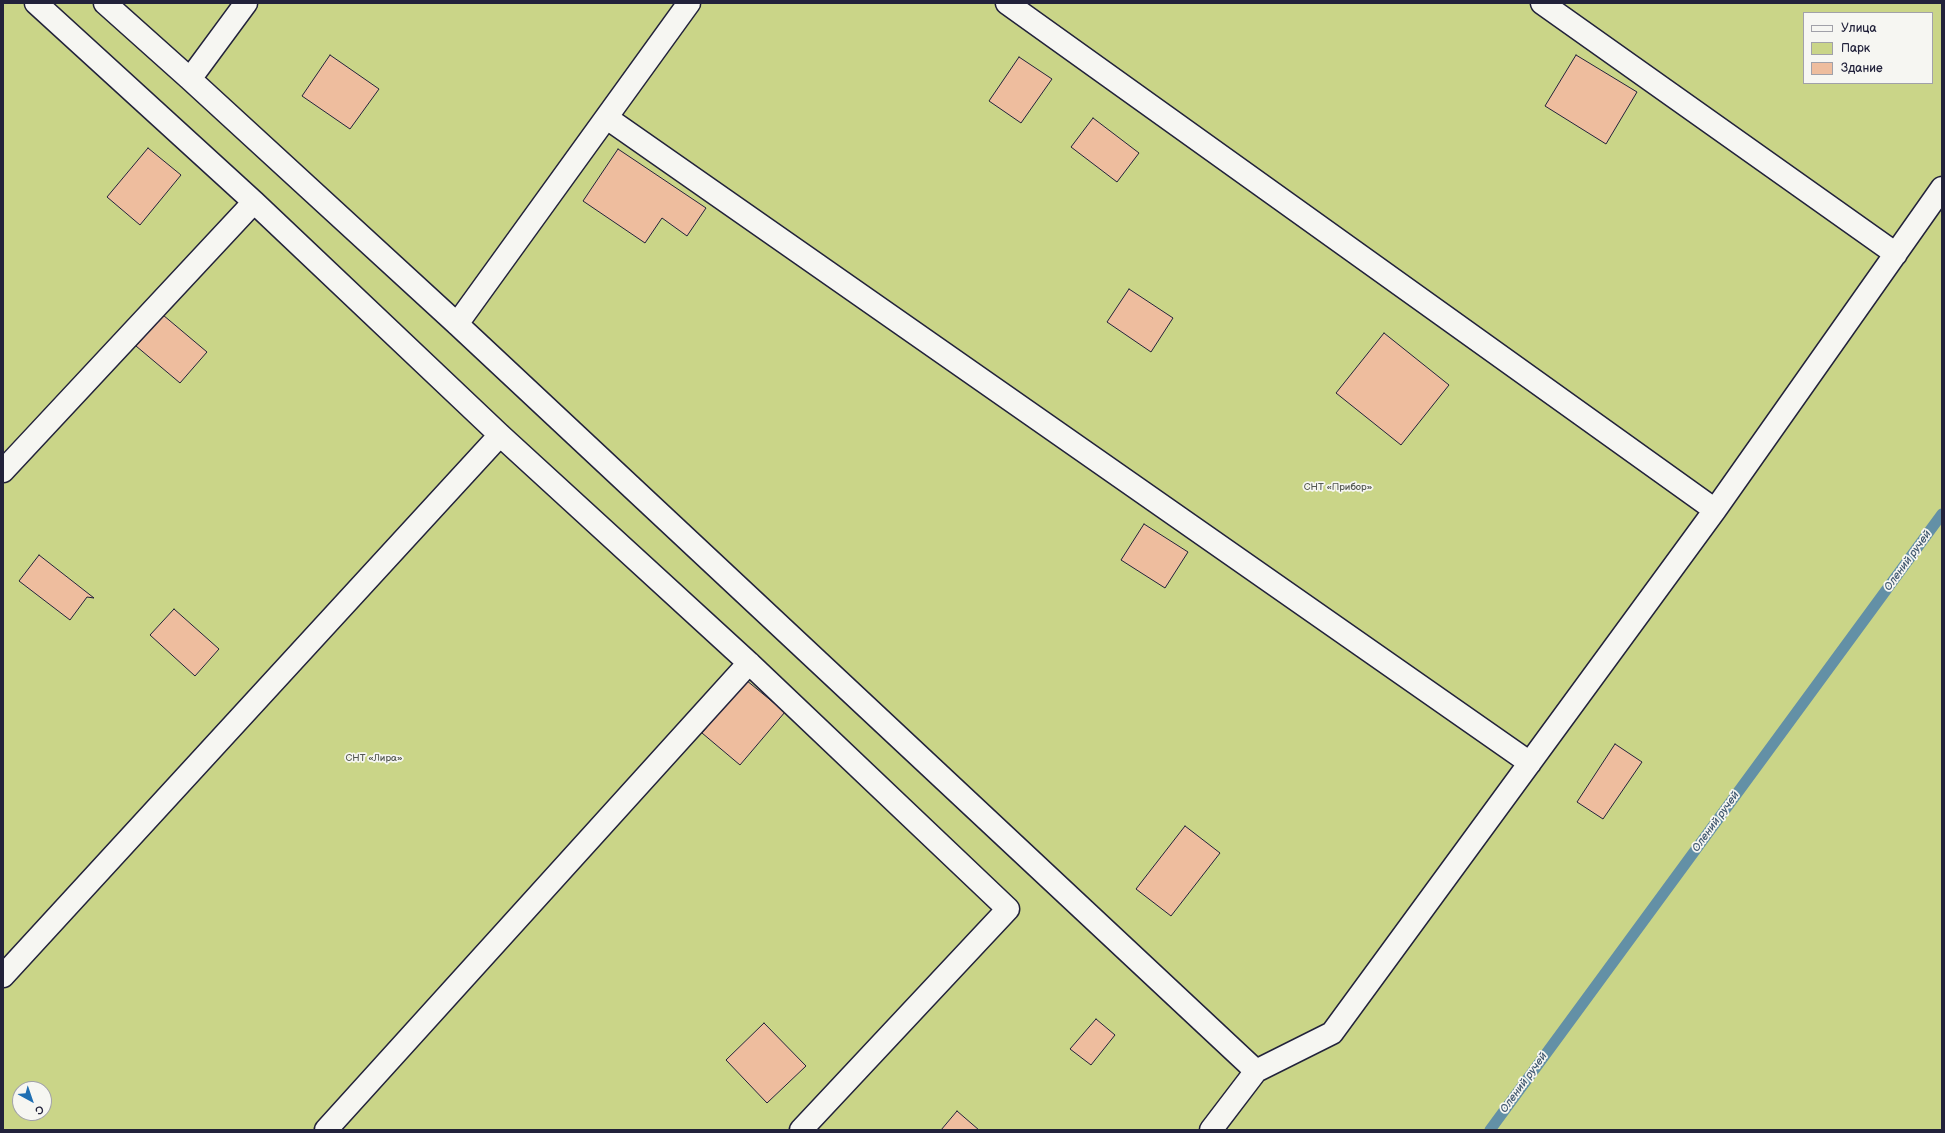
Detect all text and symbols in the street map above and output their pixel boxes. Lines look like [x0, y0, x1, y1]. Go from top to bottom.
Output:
legend [1803, 12, 1933, 84]
text: Улица [1841, 21, 1877, 36]
text: Парк [1841, 41, 1870, 56]
text: Здание [1841, 61, 1883, 76]
park label: СНТ «Прибор» [1304, 481, 1372, 493]
water label: Олений ручей [1882, 528, 1934, 594]
park label: СНТ «Лира» [345, 752, 403, 764]
water label: Олений ручей [1690, 789, 1742, 855]
water label: Олений ручей [1498, 1050, 1550, 1116]
north arrow [12, 1081, 52, 1121]
text: С [32, 1102, 47, 1117]

